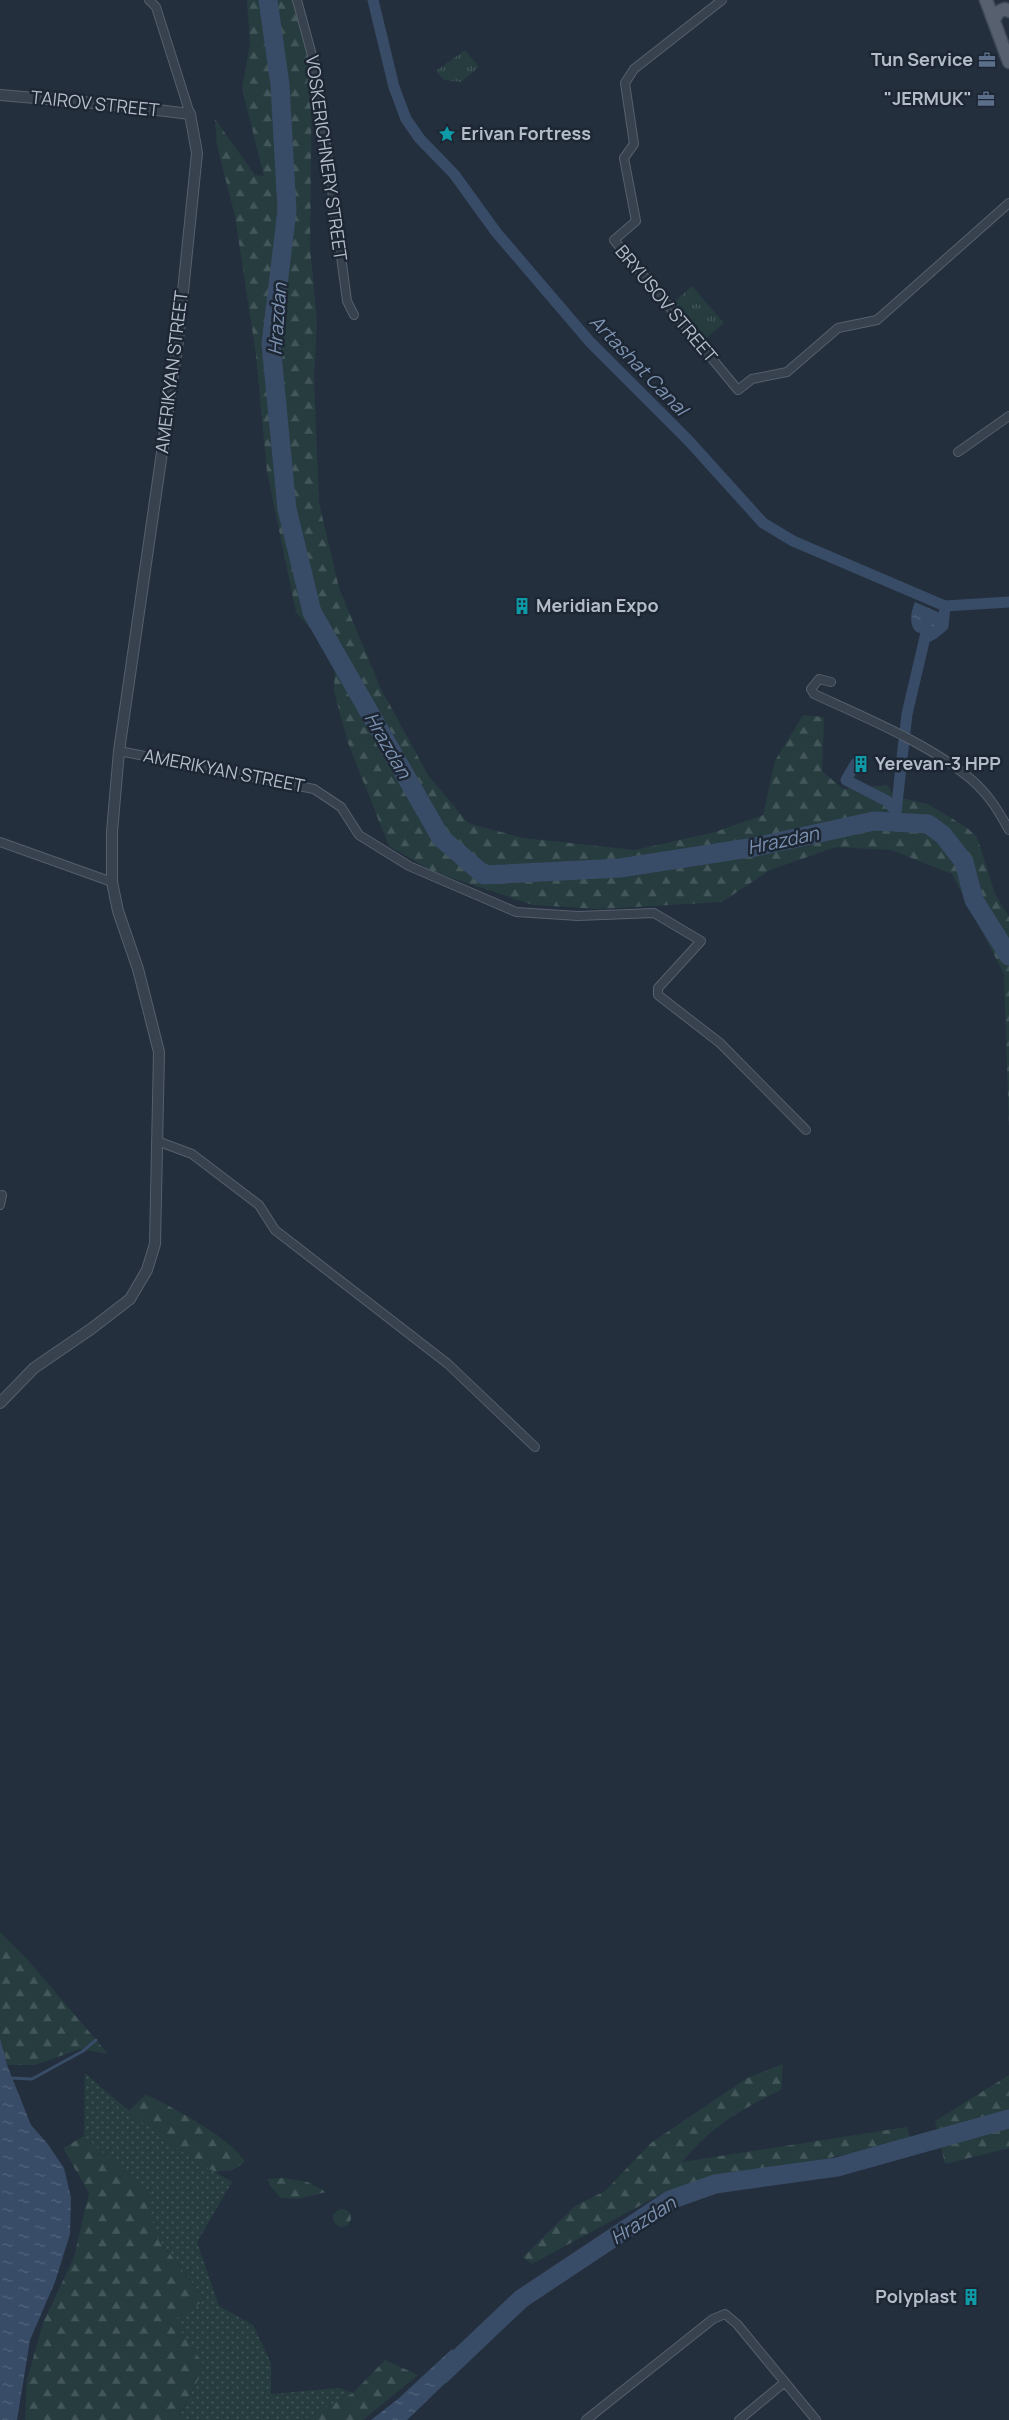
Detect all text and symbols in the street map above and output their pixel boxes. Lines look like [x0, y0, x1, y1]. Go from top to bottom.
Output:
place label: Tun Service [871, 47, 973, 71]
office icon: Tun Service [977, 50, 997, 70]
street label: VOSKERICHNERY STREET [301, 54, 353, 262]
street label: TAIROV STREET [30, 84, 161, 122]
place label: "JERMUK" [884, 86, 972, 110]
office icon: "JERMUK" [976, 89, 996, 109]
place label: Erivan Fortress [461, 121, 591, 145]
place icon: Erivan Fortress [437, 124, 457, 144]
street label: BRYUSOV STREET [610, 239, 723, 367]
water label: Hrazdan [262, 281, 293, 356]
street label: AMERIKYAN STREET [149, 289, 193, 455]
water label: Artashat Canal [584, 309, 696, 423]
place label: Meridian Expo [536, 593, 659, 617]
building icon: Meridian Expo [512, 596, 532, 616]
water label: Hrazdan [359, 707, 418, 783]
street label: AMERIKYAN STREET [142, 743, 307, 797]
place label: Yerevan-3 HPP [875, 751, 1001, 775]
building icon: Yerevan-3 HPP [851, 754, 871, 774]
water label: Hrazdan [745, 820, 822, 860]
water label: Hrazdan [605, 2189, 681, 2250]
place label: Polyplast [875, 2284, 957, 2308]
building icon: Polyplast [961, 2287, 981, 2307]

